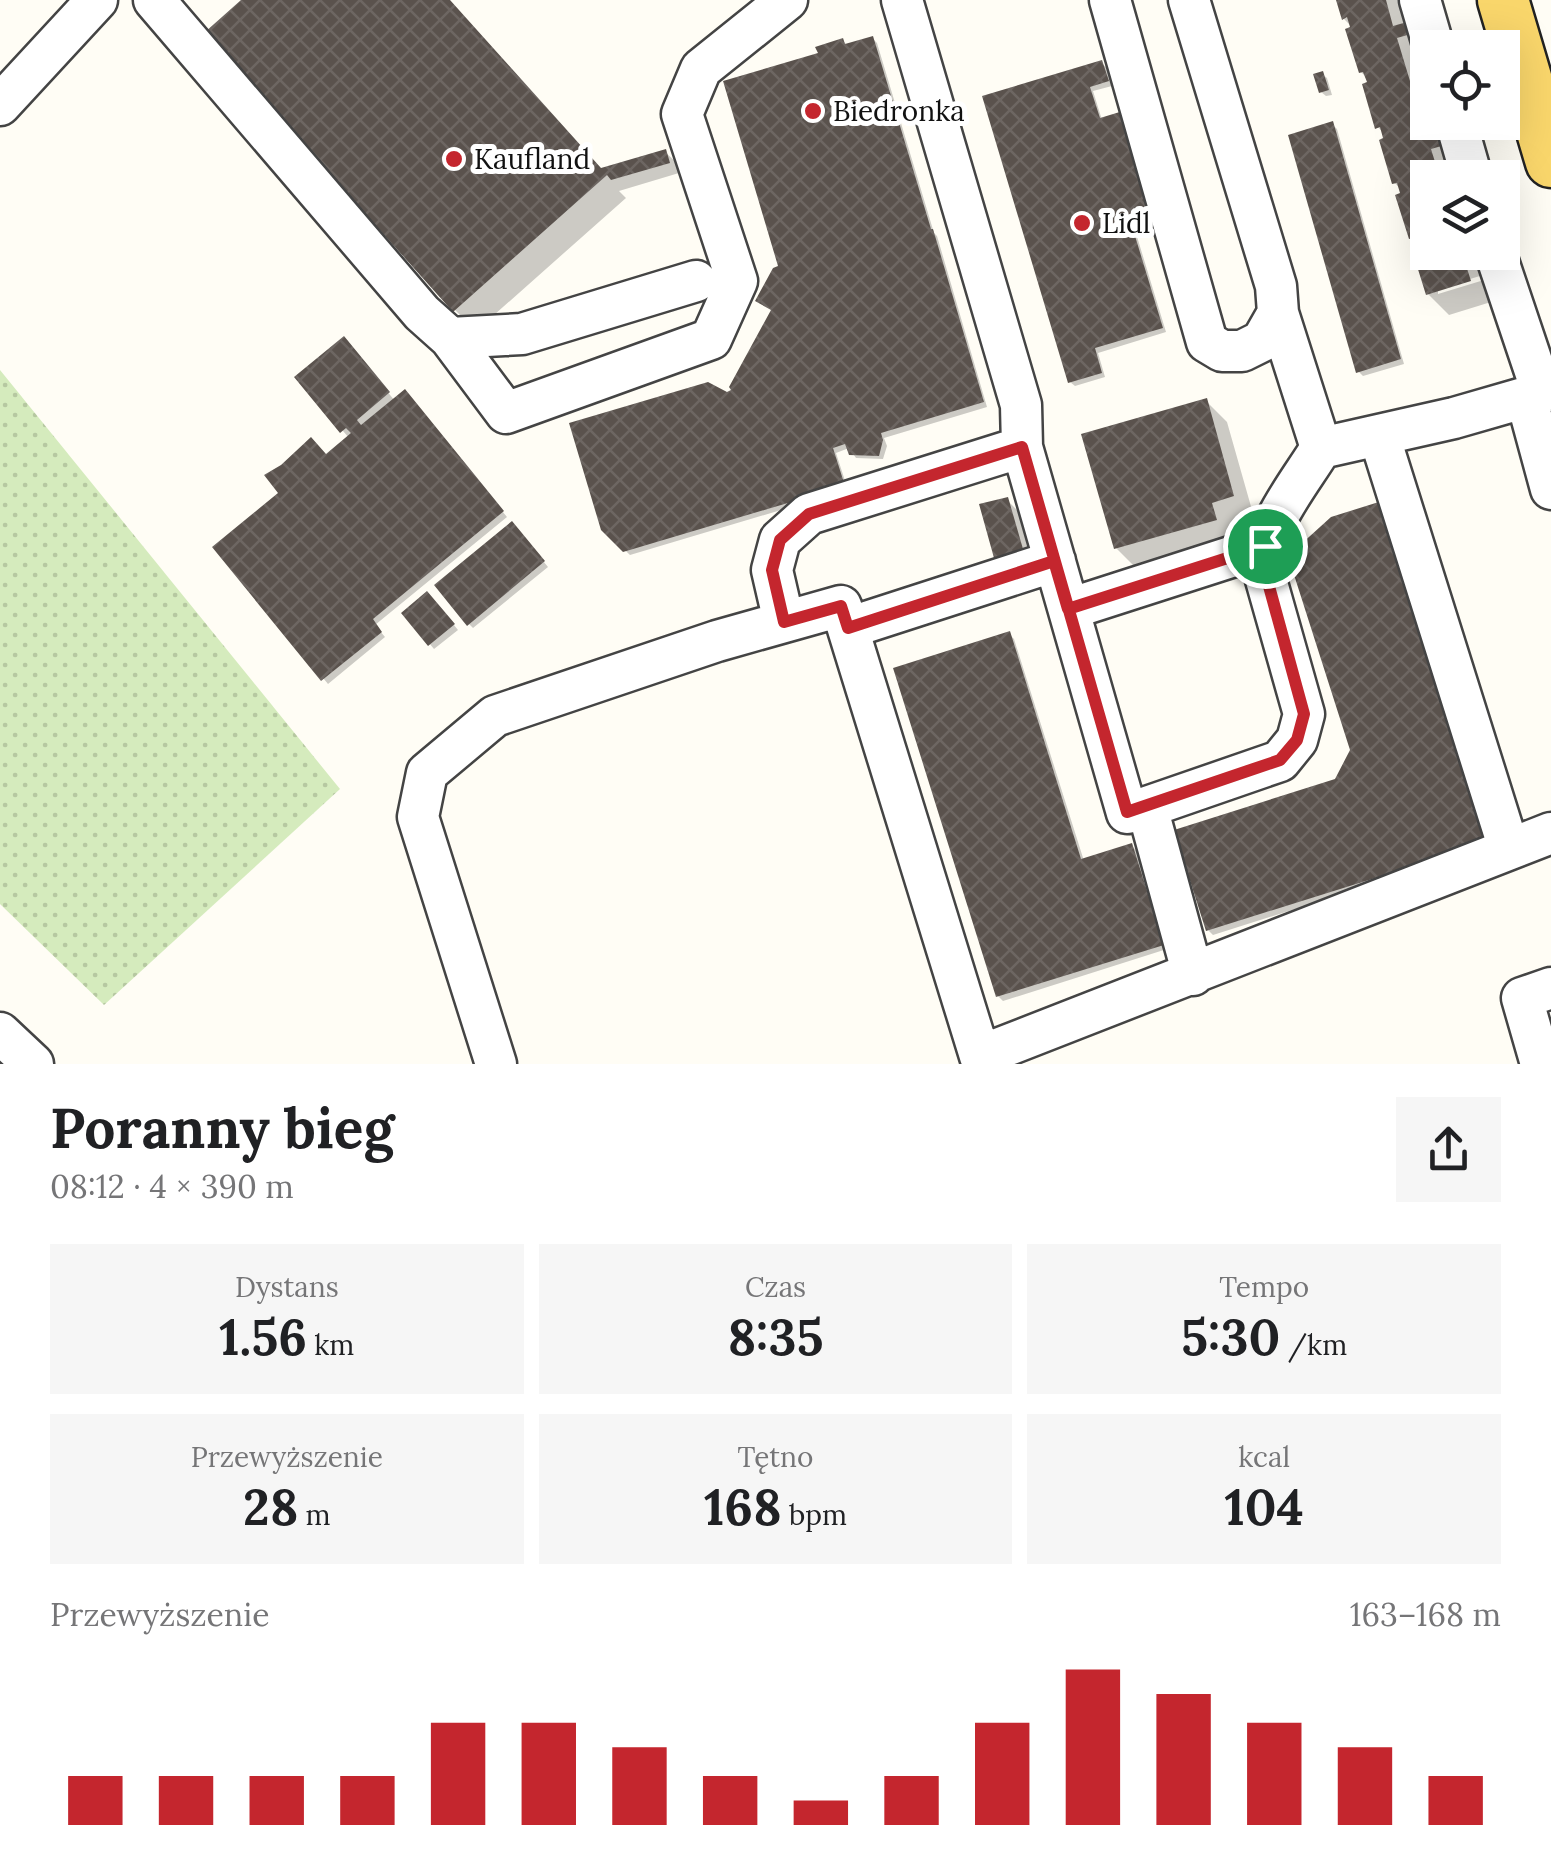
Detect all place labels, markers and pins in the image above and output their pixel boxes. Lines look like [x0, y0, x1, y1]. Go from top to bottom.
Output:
place label: Biedronka [833, 93, 965, 129]
marker: Biedronka [802, 100, 824, 122]
place label: Kaufland [474, 141, 590, 177]
marker: Kaufland [443, 148, 465, 170]
place label: Lidl [1102, 205, 1150, 241]
marker: Lidl [1071, 212, 1093, 234]
pin [1223, 504, 1308, 589]

